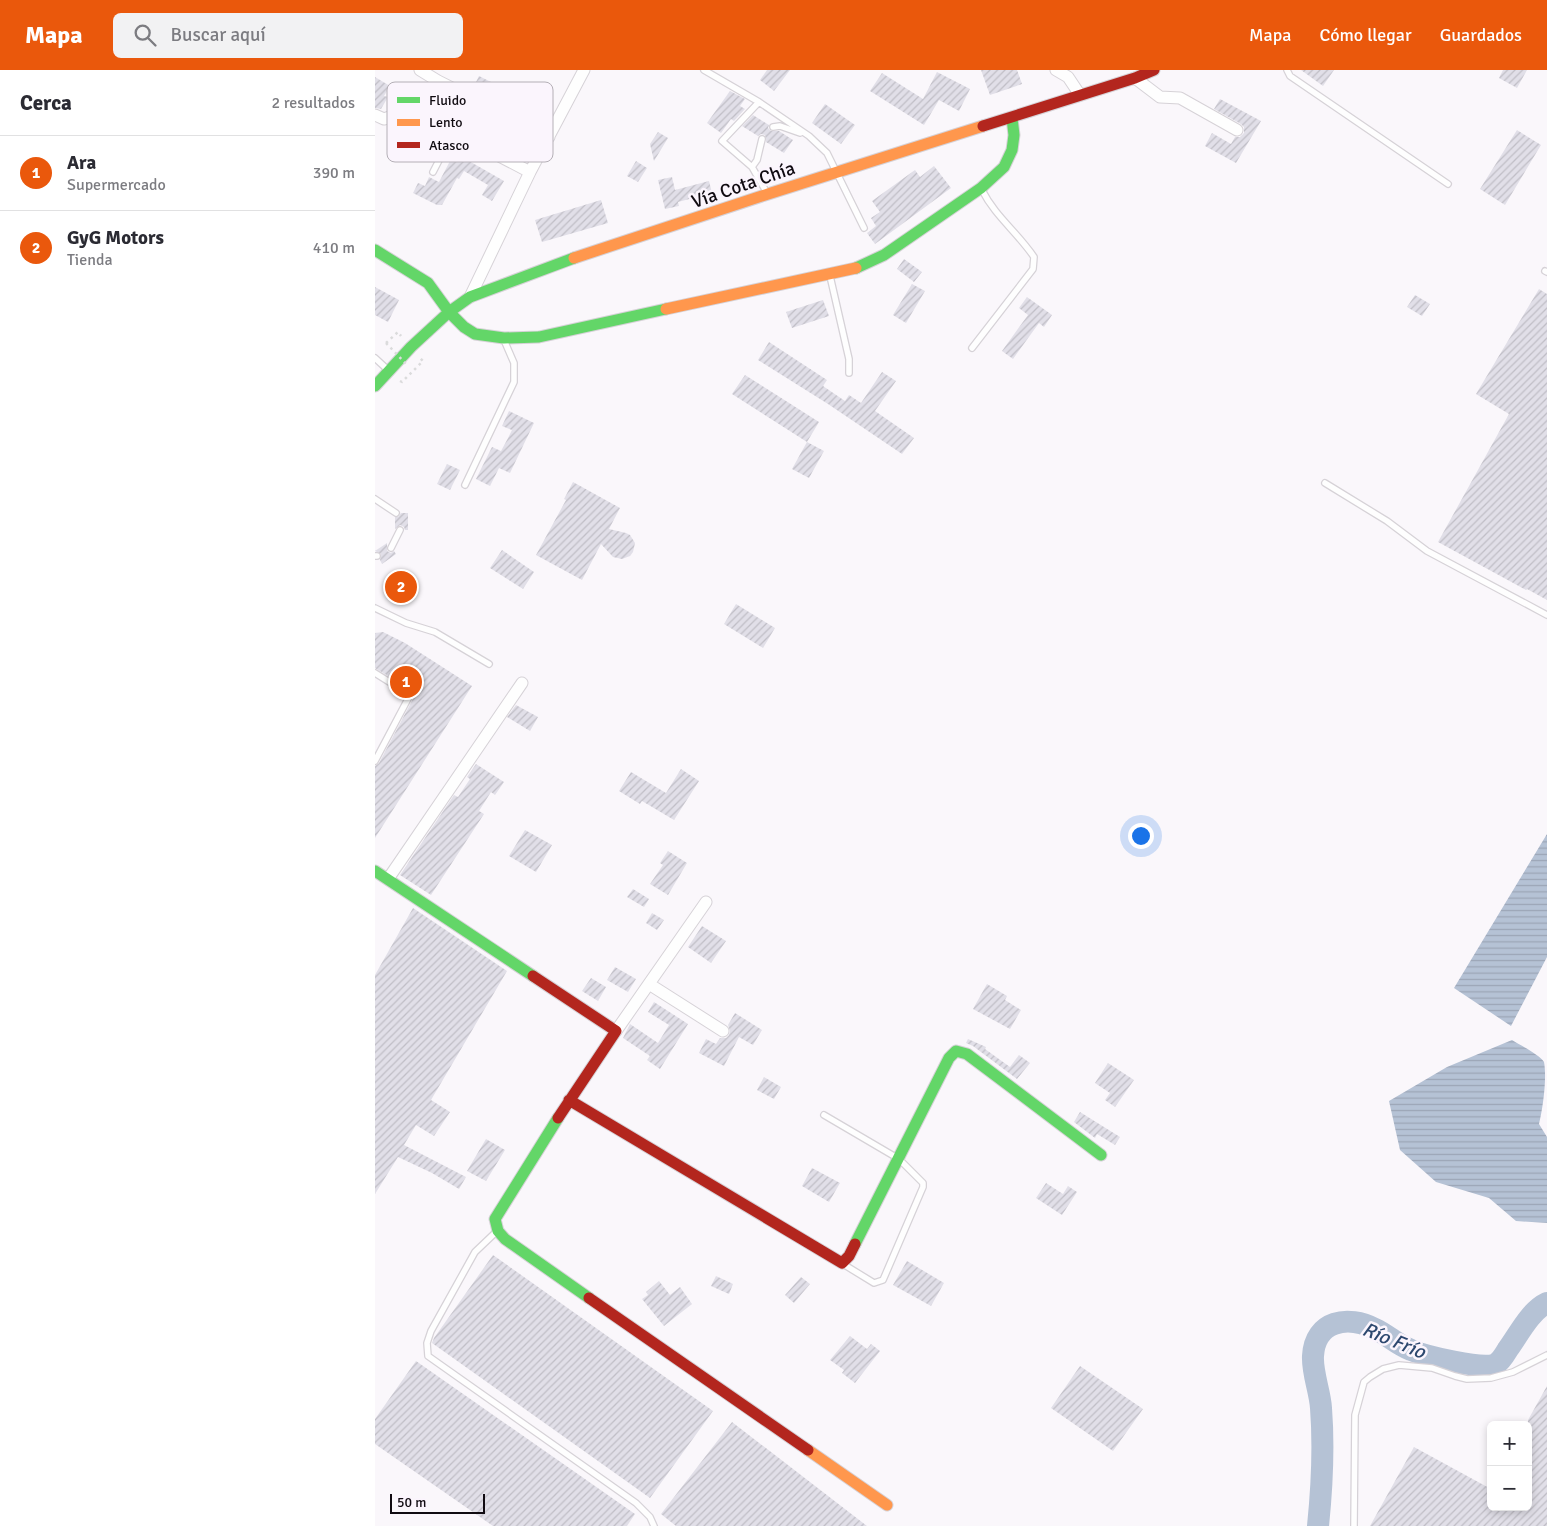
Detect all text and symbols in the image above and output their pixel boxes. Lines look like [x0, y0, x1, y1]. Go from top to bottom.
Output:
search box [113, 13, 463, 58]
text: Mapa [25, 20, 83, 50]
icon: search [131, 21, 159, 49]
text: Buscar aquí [171, 23, 266, 47]
text: Mapa [1249, 24, 1291, 46]
text: Cómo llegar [1319, 24, 1412, 46]
text: Guardados [1440, 24, 1522, 46]
legend [387, 82, 553, 162]
text: Cerca [20, 90, 72, 116]
text: Fluido [429, 92, 466, 109]
text: 2 resultados [272, 93, 355, 113]
text: Lento [429, 114, 463, 131]
text: Atasco [429, 137, 469, 154]
text: Ara [67, 151, 96, 175]
street label: Vía Cota Chía [688, 156, 798, 214]
text: 1 [32, 163, 40, 183]
text: 390 m [313, 163, 355, 183]
text: Supermercado [67, 175, 166, 195]
text: GyG Motors [67, 226, 164, 250]
text: 2 [32, 238, 40, 258]
text: 410 m [313, 238, 355, 258]
text: Tienda [67, 250, 113, 270]
pin: 2 [385, 568, 417, 606]
pin: 1 [390, 663, 422, 701]
your location [1128, 823, 1154, 849]
water label: Río Frío [1359, 1317, 1430, 1365]
map controls [1487, 1421, 1532, 1511]
button: + [1487, 1421, 1532, 1466]
button: − [1487, 1466, 1532, 1511]
scale bar [390, 1491, 485, 1514]
text: 50 m [397, 1494, 426, 1511]

